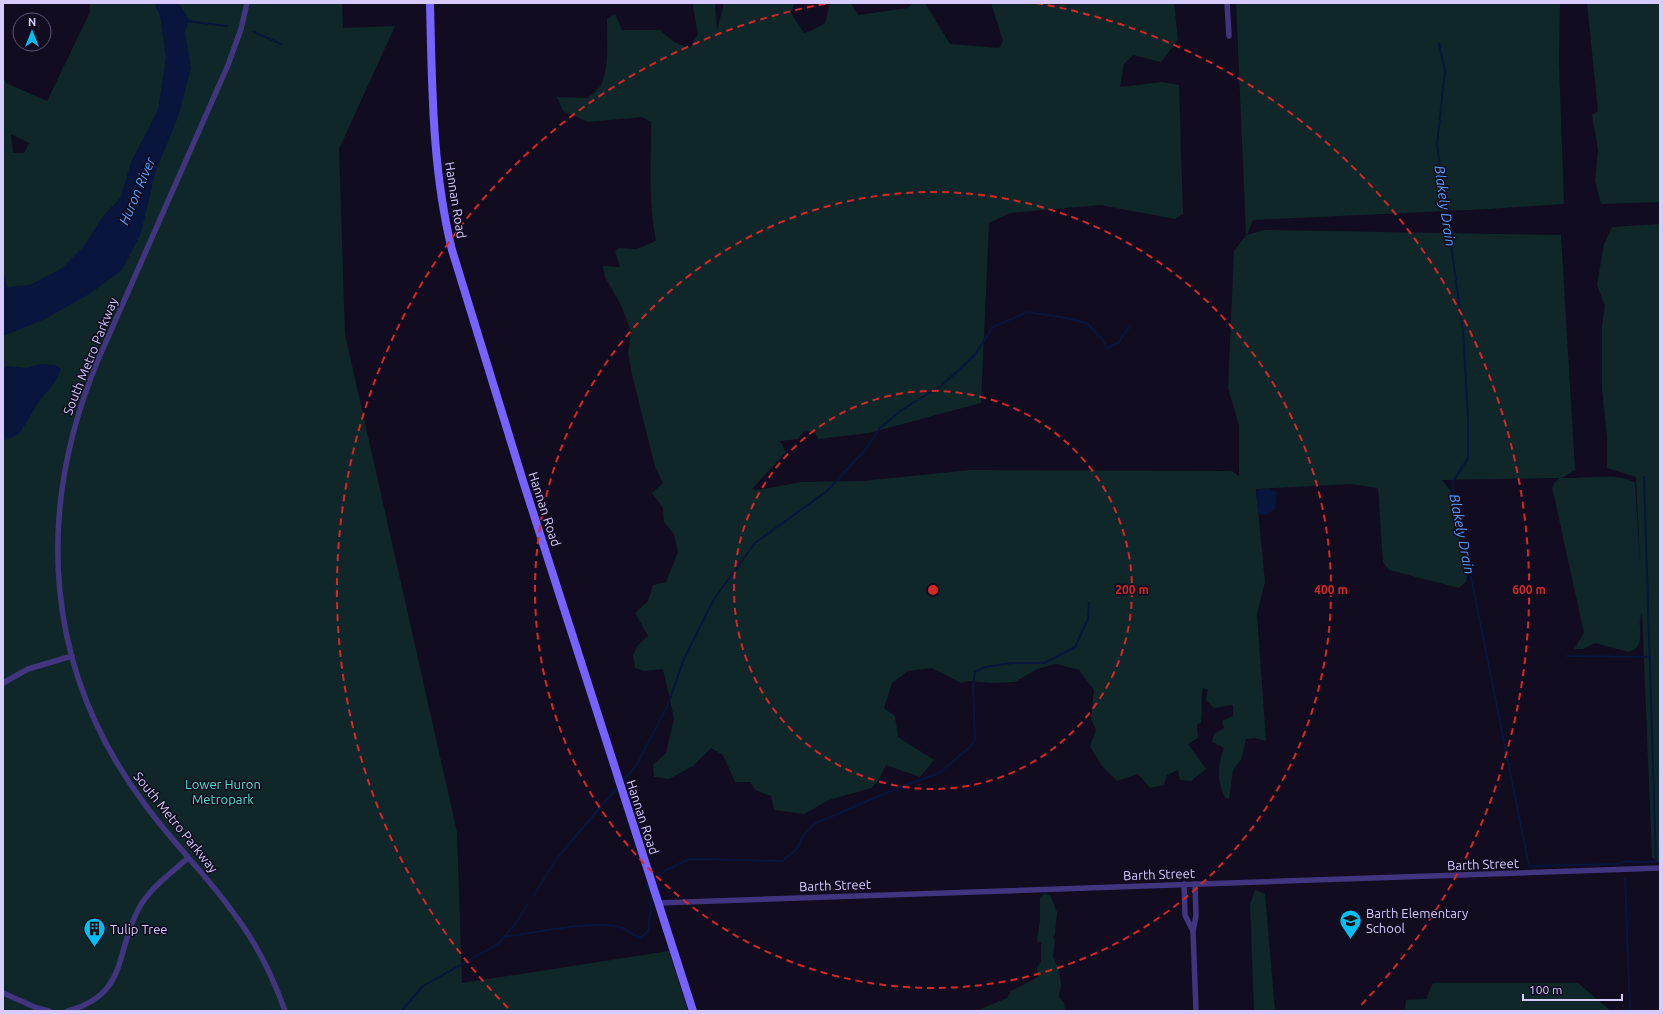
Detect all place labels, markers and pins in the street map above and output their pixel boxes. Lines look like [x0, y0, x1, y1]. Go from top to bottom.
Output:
centre of rings [926, 583, 940, 597]
place label: Barth Elementary School [1366, 906, 1468, 935]
school or university icon: Barth Elementary School [1338, 907, 1364, 940]
building icon: Tulip Tree [81, 916, 107, 949]
place label: Tulip Tree [110, 922, 168, 936]

